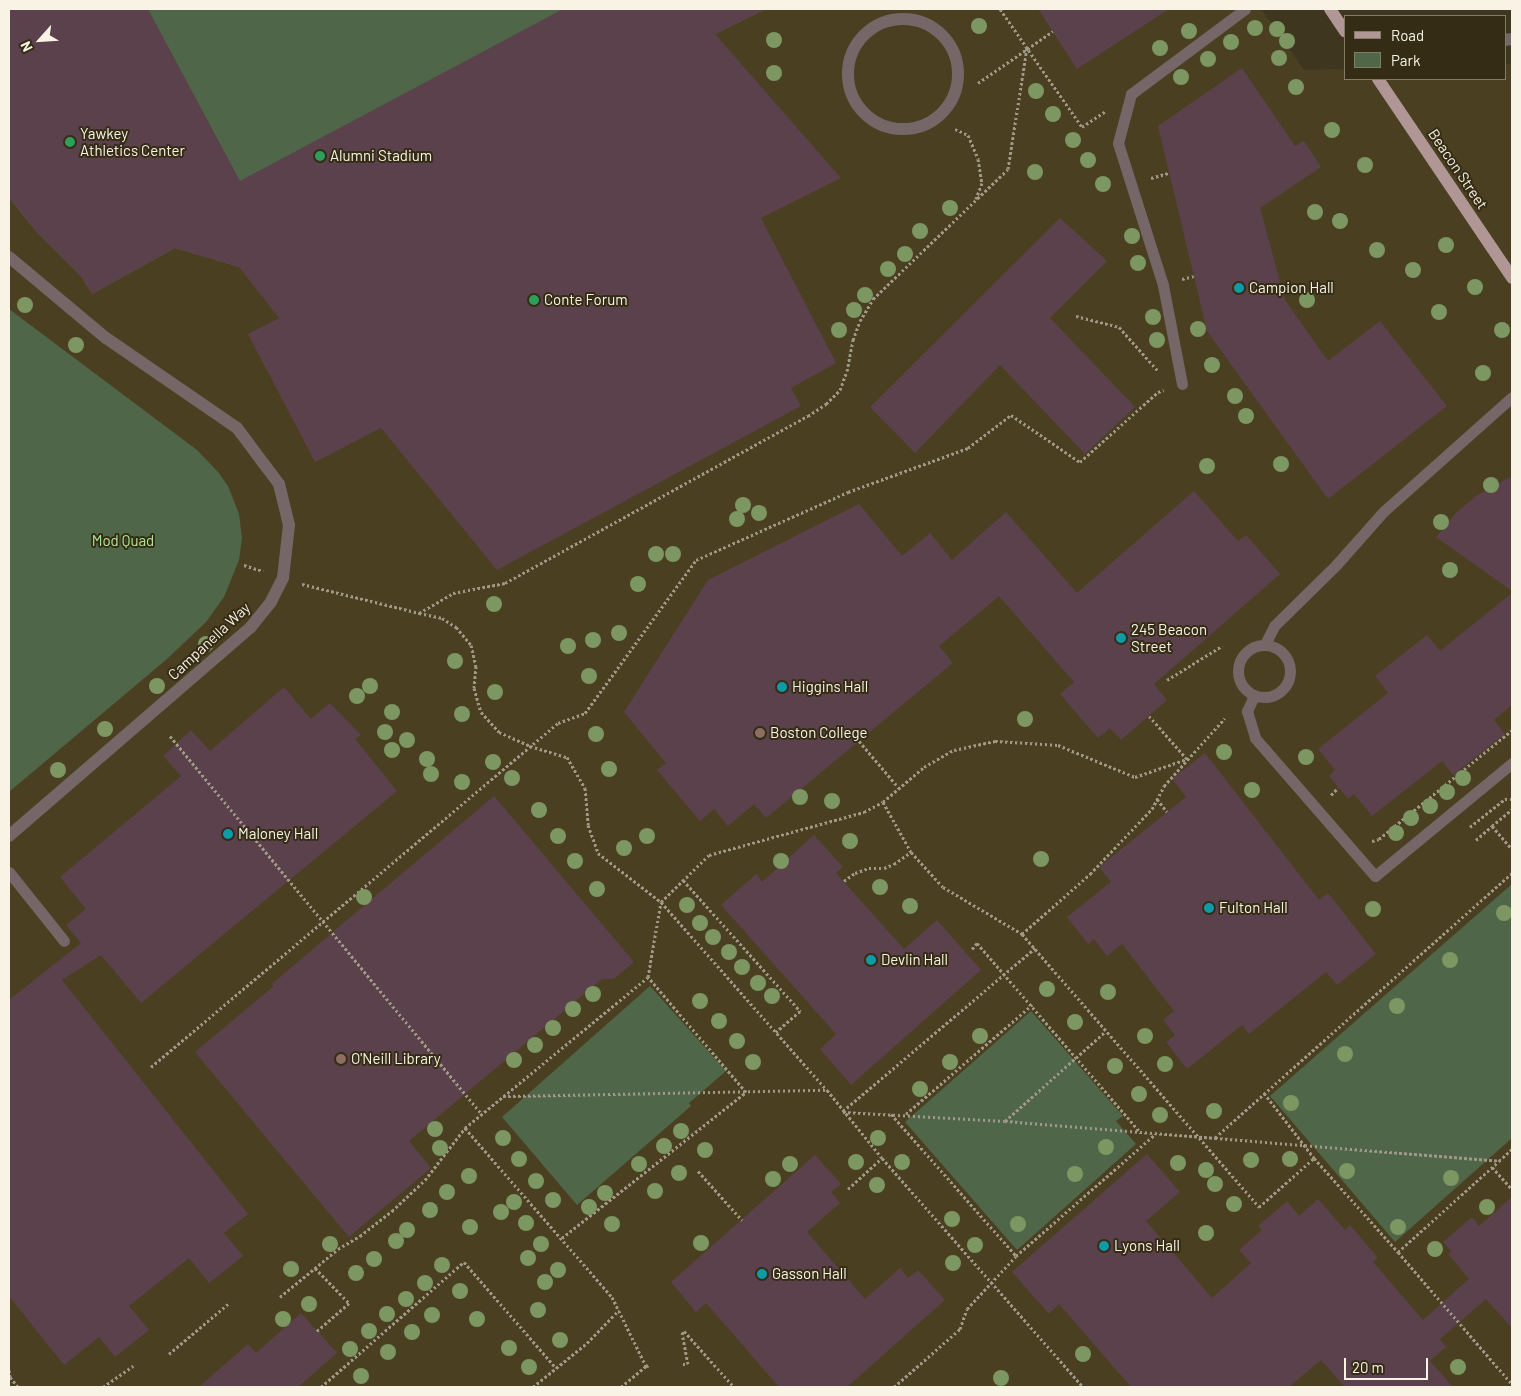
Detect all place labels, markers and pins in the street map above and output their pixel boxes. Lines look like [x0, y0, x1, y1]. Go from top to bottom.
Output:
place label: Yawkey Athletics Center [80, 124, 185, 159]
marker: Yawkey Athletics Center [64, 136, 76, 148]
place label: Alumni Stadium [330, 147, 432, 165]
marker: Alumni Stadium [314, 150, 326, 162]
place label: Campion Hall [1249, 279, 1334, 297]
marker: Campion Hall [1233, 282, 1245, 294]
place label: Conte Forum [544, 291, 628, 309]
marker: Conte Forum [528, 294, 540, 306]
place label: 245 Beacon Street [1131, 620, 1207, 655]
marker: 245 Beacon Street [1115, 632, 1127, 644]
place label: Higgins Hall [792, 678, 868, 696]
marker: Higgins Hall [776, 681, 788, 693]
place label: Boston College [770, 724, 867, 742]
marker: Boston College [754, 727, 766, 739]
place label: Maloney Hall [238, 825, 318, 843]
marker: Maloney Hall [222, 828, 234, 840]
place label: Fulton Hall [1219, 899, 1288, 917]
marker: Fulton Hall [1203, 902, 1215, 914]
place label: Devlin Hall [881, 951, 948, 969]
marker: Devlin Hall [865, 954, 877, 966]
place label: O'Neill Library [351, 1050, 441, 1068]
marker: O'Neill Library [335, 1053, 347, 1065]
place label: Lyons Hall [1114, 1237, 1180, 1255]
marker: Lyons Hall [1098, 1240, 1110, 1252]
place label: Gasson Hall [772, 1265, 847, 1283]
marker: Gasson Hall [756, 1268, 768, 1280]

